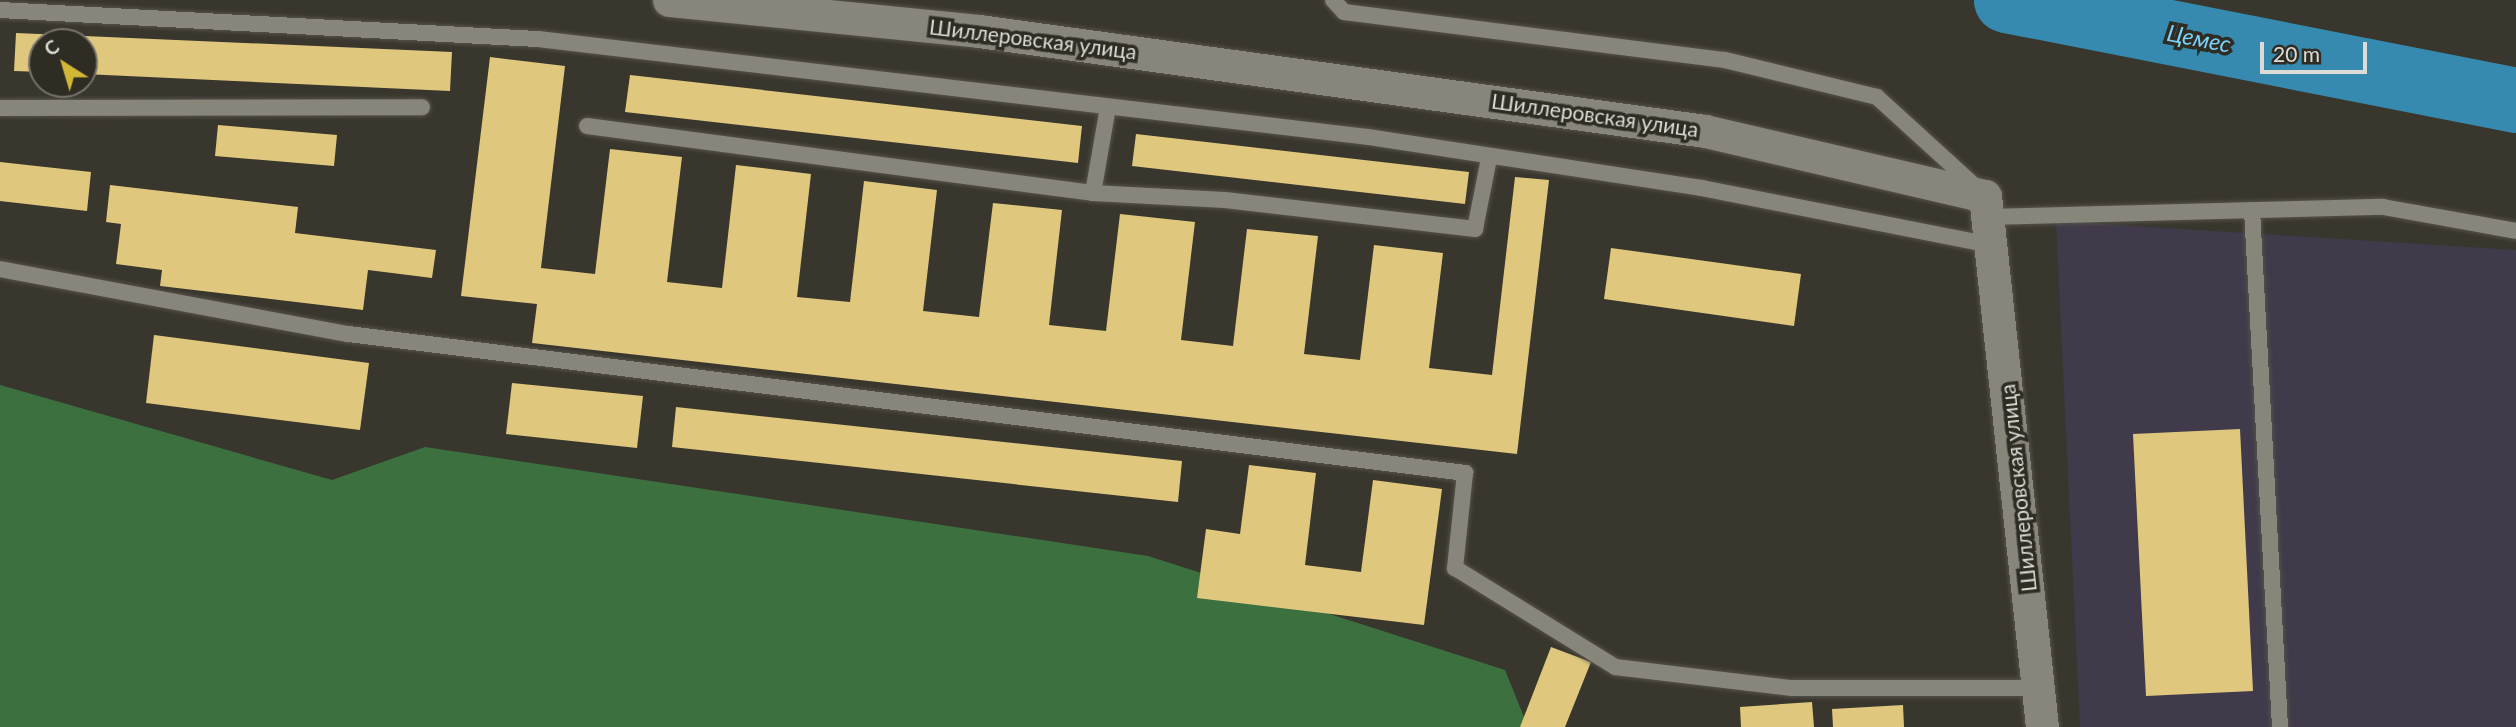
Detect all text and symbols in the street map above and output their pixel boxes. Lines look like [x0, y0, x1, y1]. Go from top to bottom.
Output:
street label: Шиллеровская улица [928, 14, 1138, 64]
water label: Цемес [2165, 18, 2233, 58]
north arrow [28, 28, 98, 98]
scale bar [2264, 28, 2371, 72]
text: С [39, 34, 63, 60]
text: 20 m [2273, 41, 2320, 66]
street label: Шиллеровская улица [1490, 88, 1700, 142]
street label: Шиллеровская улица [1995, 383, 2041, 593]

